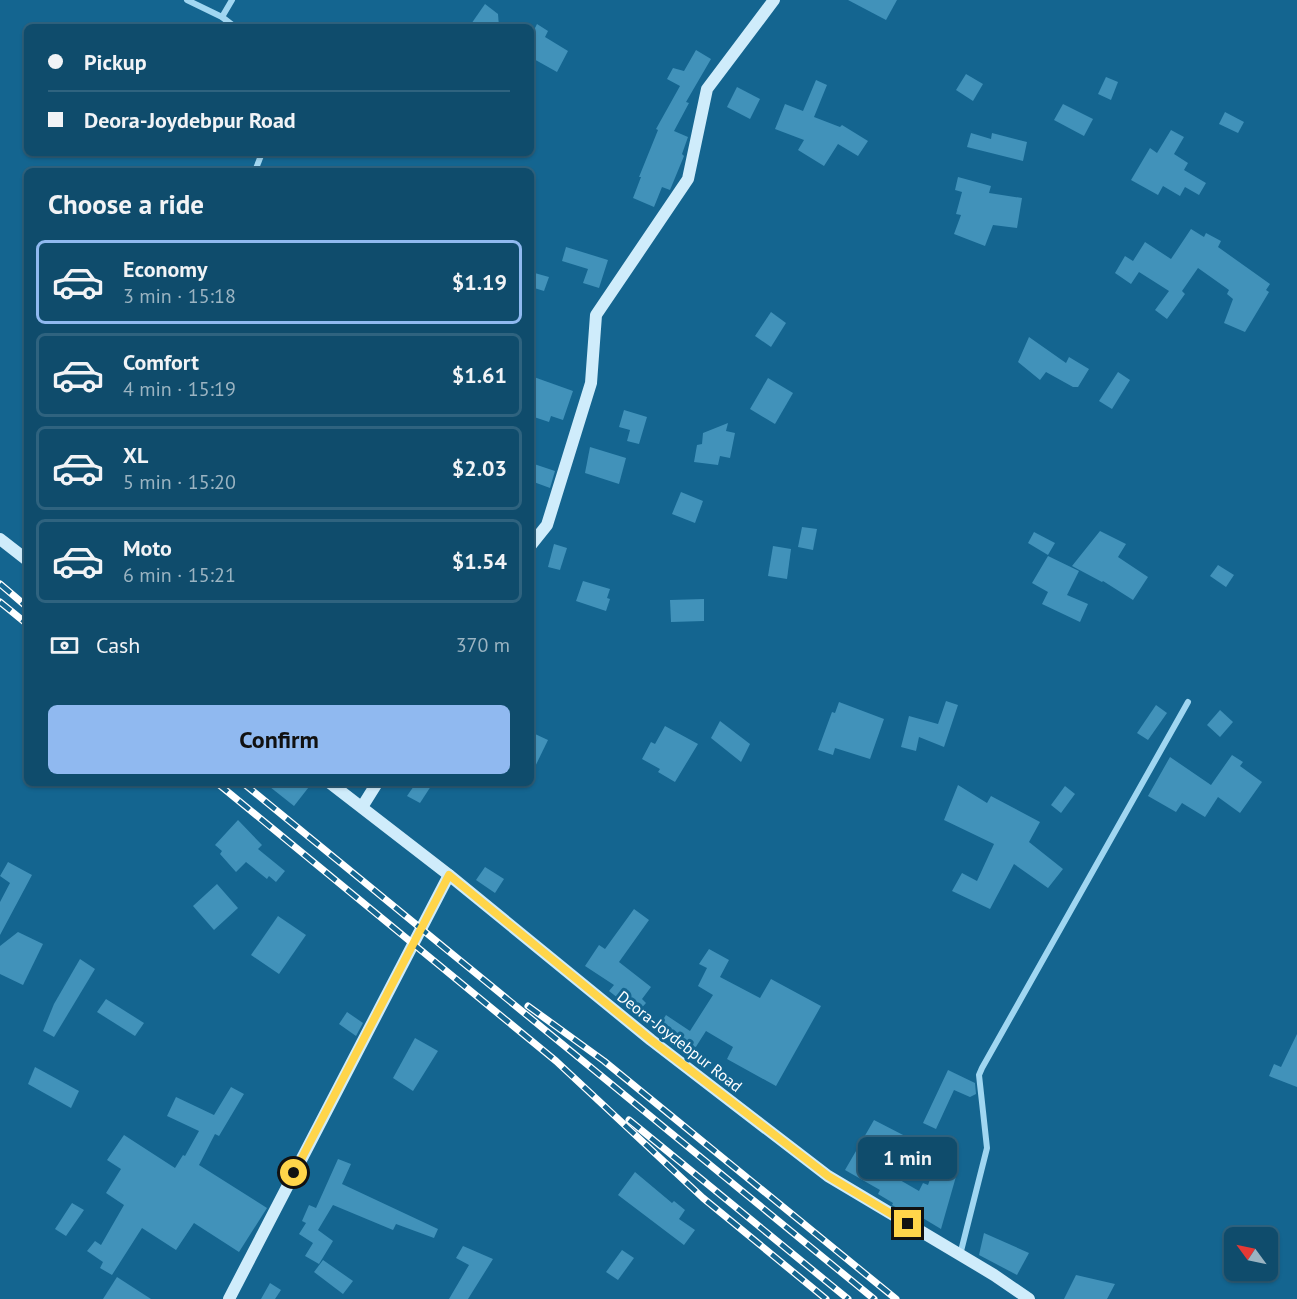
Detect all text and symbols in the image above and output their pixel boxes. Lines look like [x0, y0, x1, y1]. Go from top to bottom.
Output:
text: Pickup [84, 48, 147, 76]
text: Deora-Joydebpur Road [84, 106, 296, 134]
text: Choose a ride [48, 187, 204, 221]
icon: car [51, 255, 105, 309]
text: Economy [123, 255, 207, 283]
text: $1.19 [452, 268, 507, 296]
text: 3 min · 15:18 [123, 283, 236, 309]
icon: car [51, 348, 105, 402]
text: Comfort [123, 348, 199, 376]
text: $1.61 [452, 361, 507, 389]
text: 4 min · 15:19 [123, 376, 236, 402]
icon: car [51, 441, 105, 495]
text: XL [123, 441, 148, 469]
text: $2.03 [452, 454, 507, 482]
text: 5 min · 15:20 [123, 469, 236, 495]
icon: car [51, 534, 105, 588]
text: Moto [123, 534, 172, 562]
text: $1.54 [452, 547, 507, 575]
text: 6 min · 15:21 [123, 562, 236, 588]
icon: cash [48, 629, 81, 662]
text: Cash [96, 631, 140, 659]
text: 370 m [456, 632, 510, 658]
button: Confirm [48, 705, 510, 774]
street label: Deora-Joydebpur Road [614, 986, 746, 1096]
callout: 1 min [858, 1137, 958, 1179]
text: 1 min [883, 1145, 932, 1171]
route start [280, 1159, 307, 1186]
route end [894, 1210, 921, 1237]
north arrow [1224, 1227, 1278, 1281]
map controls [1224, 1227, 1278, 1281]

